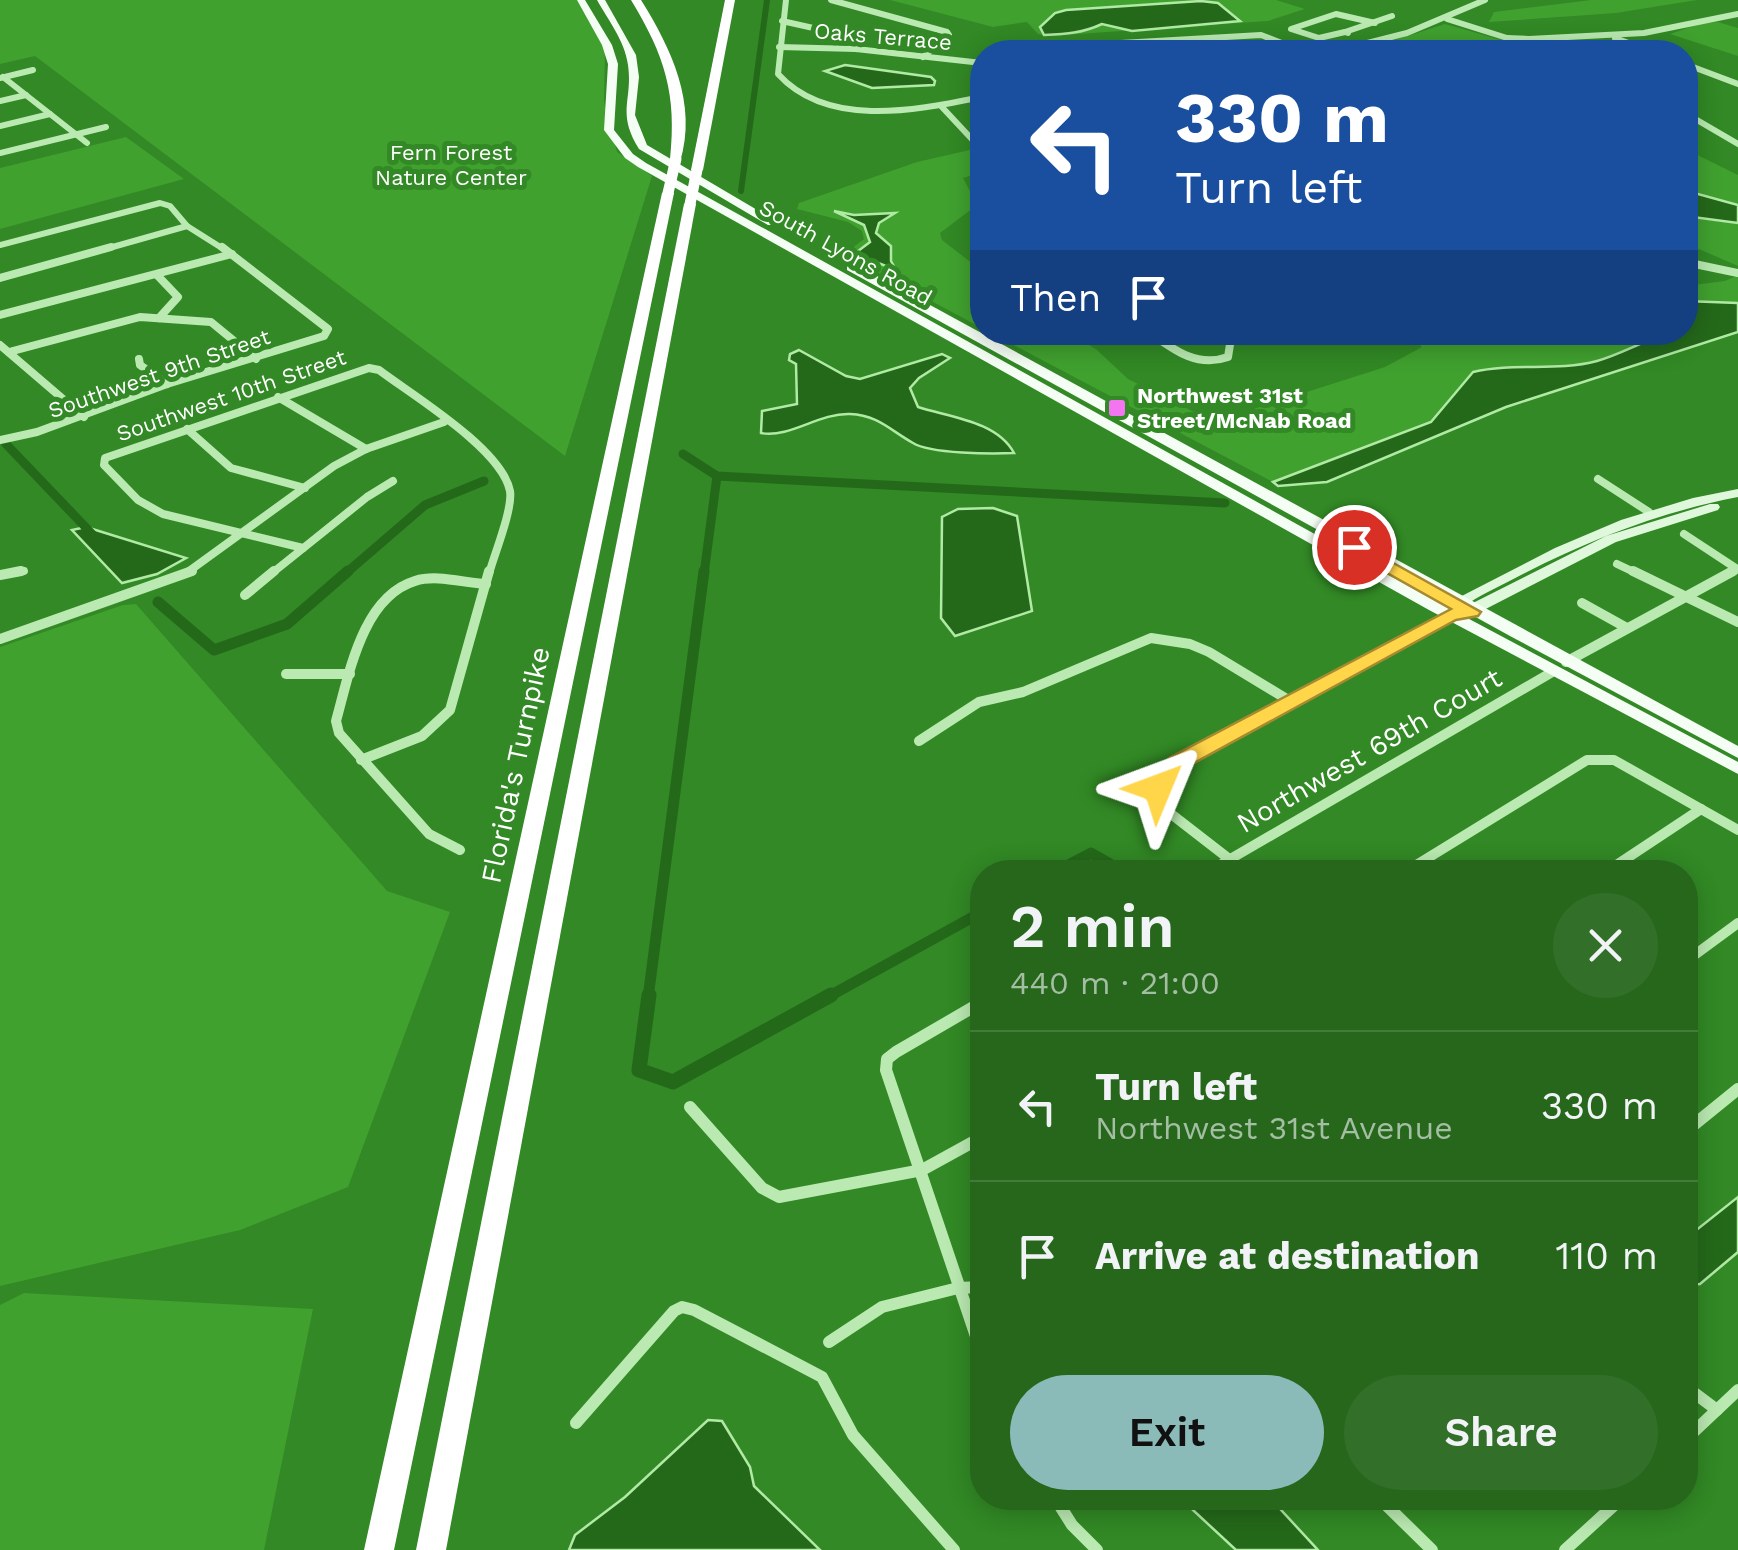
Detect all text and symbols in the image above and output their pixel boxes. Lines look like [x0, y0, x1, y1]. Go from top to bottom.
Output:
street label: Oaks Terrace [813, 18, 953, 55]
text: 330 m [1175, 77, 1389, 159]
icon: left [1010, 80, 1140, 210]
park label: Fern Forest Nature Center [375, 140, 527, 190]
text: Turn left [1175, 161, 1362, 214]
street label: South Lyons Road [755, 195, 936, 310]
icon: arrive [1121, 270, 1176, 325]
text: Then [1010, 276, 1101, 320]
street label: Southwest 9th Street [45, 324, 273, 423]
street label: Southwest 10th Street [113, 344, 349, 447]
place label: Northwest 31st Street/McNab Road [1137, 383, 1352, 433]
marker: Northwest 31st Street/McNab Road [1106, 397, 1128, 419]
pin [1312, 505, 1397, 590]
icon: arrive [1327, 520, 1382, 575]
street label: Florida's Turnpike [474, 644, 557, 886]
street label: Northwest 69th Court [1231, 661, 1508, 840]
position arrow [1106, 736, 1210, 840]
text: 2 min [1010, 891, 1175, 962]
button: close [1553, 893, 1658, 998]
text: 440 m · 21:00 [1010, 964, 1220, 1002]
text: Turn left [1095, 1065, 1257, 1109]
icon: left [1010, 1079, 1065, 1134]
text: 330 m [1541, 1084, 1658, 1128]
text: Northwest 31st Avenue [1095, 1109, 1453, 1147]
icon: arrive [1010, 1229, 1065, 1284]
text: Arrive at destination [1095, 1234, 1480, 1278]
text: 110 m [1556, 1234, 1658, 1278]
button: Exit [1010, 1375, 1324, 1490]
button: Share [1344, 1375, 1658, 1490]

